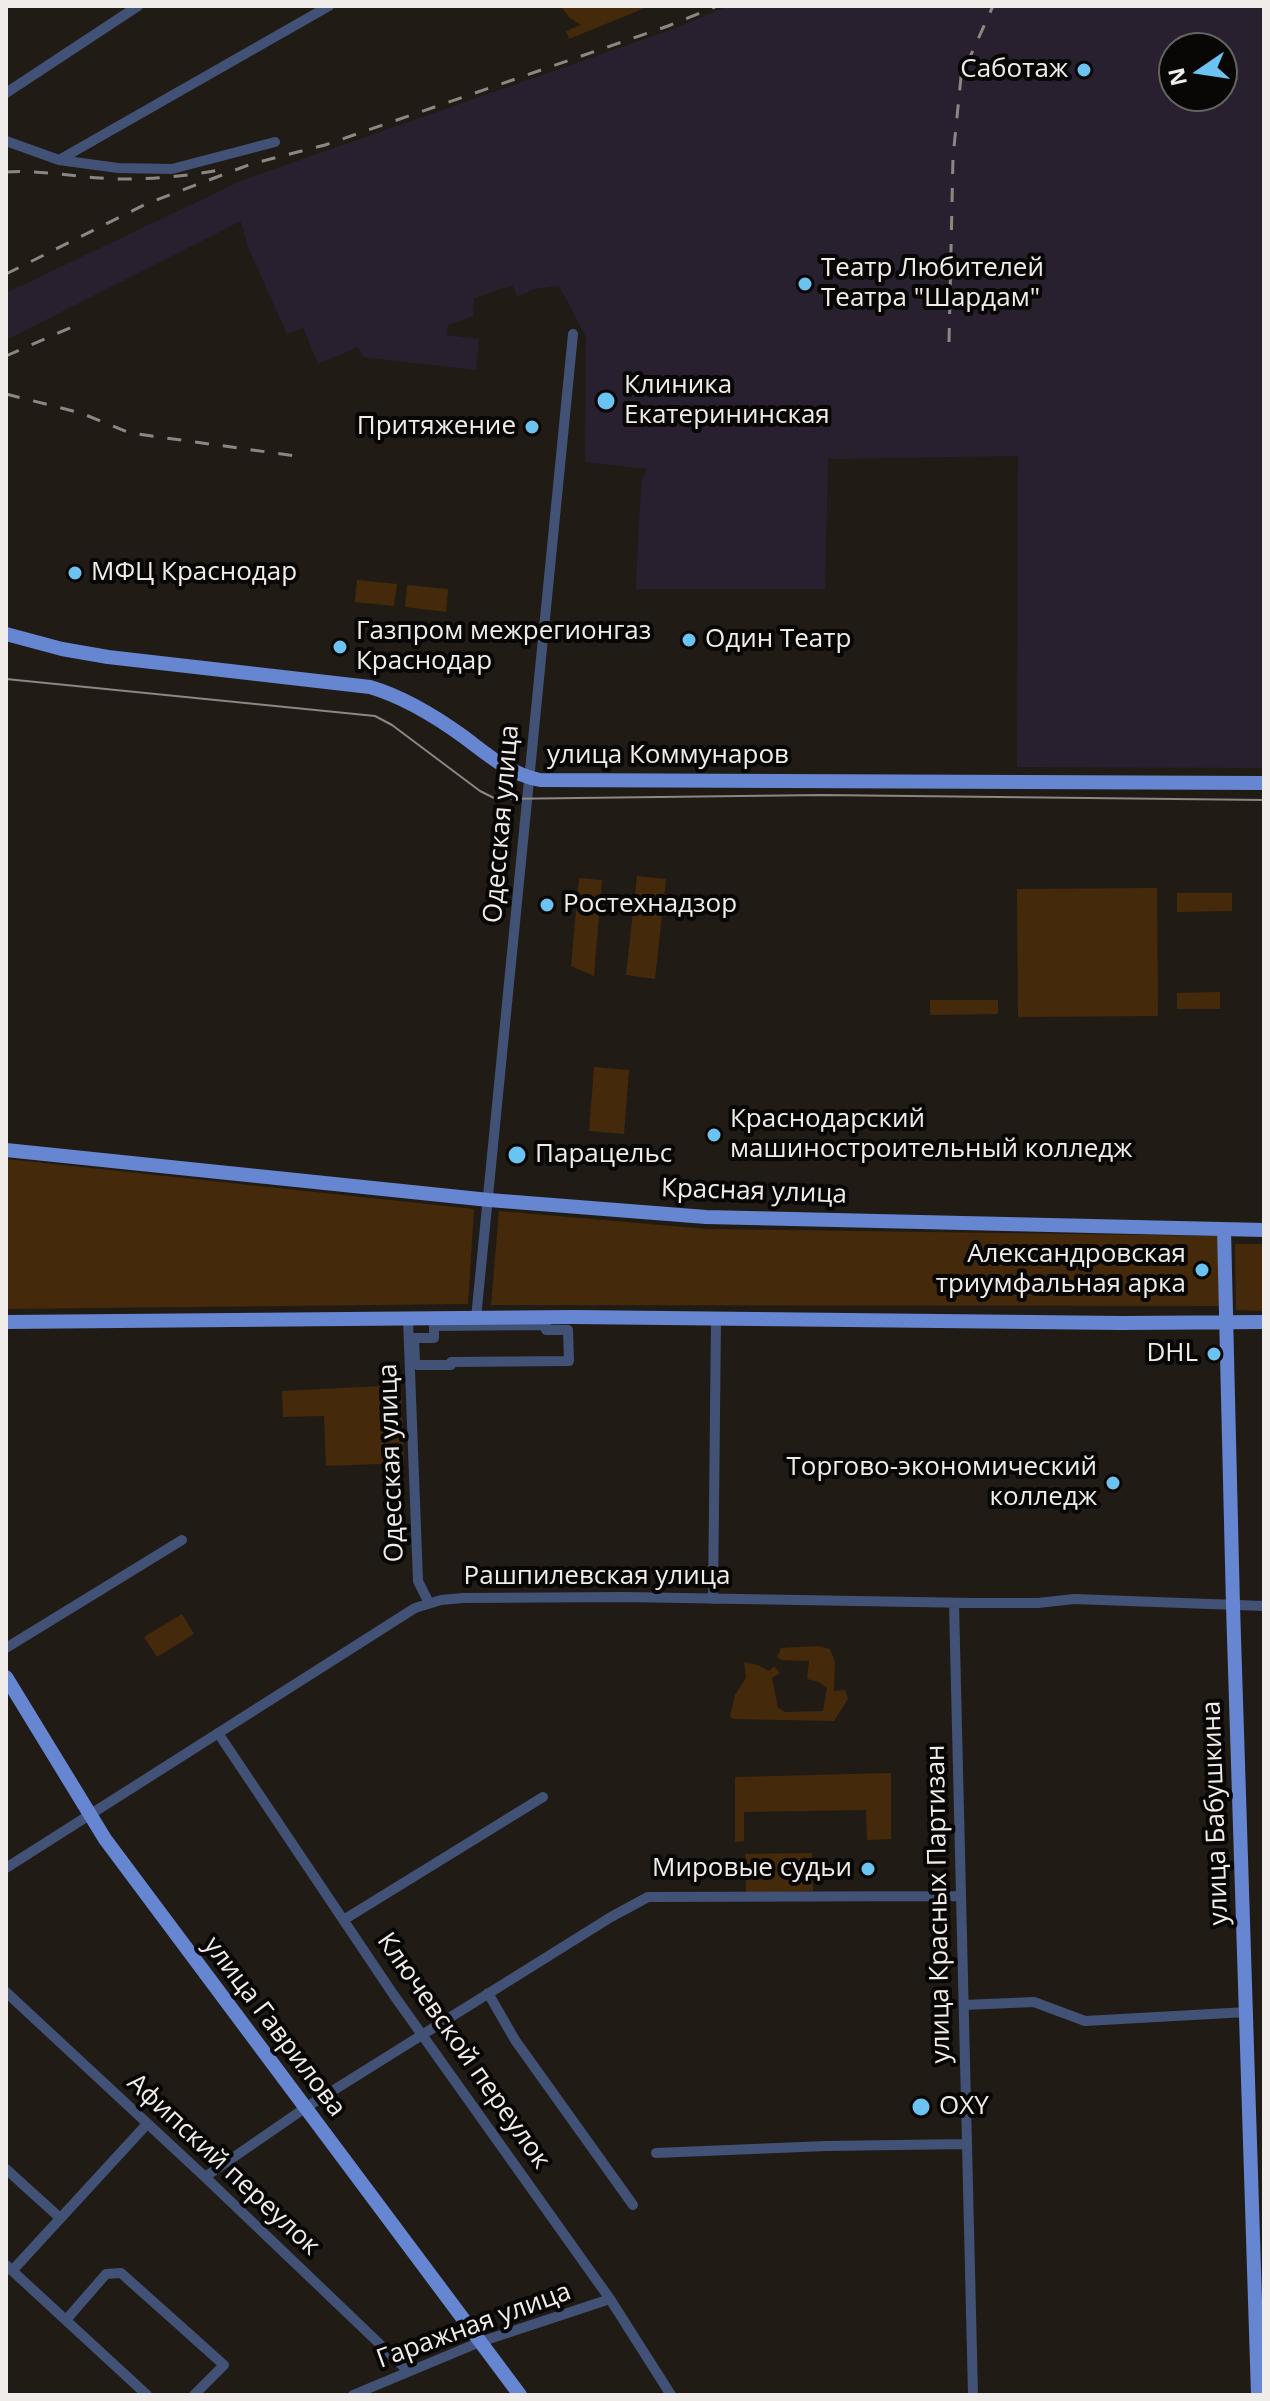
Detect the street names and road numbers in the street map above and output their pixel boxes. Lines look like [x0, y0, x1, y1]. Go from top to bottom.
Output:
street label: Одесская улица [478, 724, 526, 924]
street label: улица Коммунаров [547, 740, 789, 772]
street label: Красная улица [661, 1173, 847, 1211]
street label: Одесская улица [373, 1363, 411, 1563]
street label: Рашпилевская улица [464, 1561, 730, 1593]
street label: улица Бабушкина [1196, 1700, 1236, 1926]
street label: улица Красных Партизан [921, 1744, 957, 2064]
street label: Ключевской переулок [370, 1927, 556, 2175]
street label: улица Гаврилова [196, 1931, 352, 2123]
street label: Афипский переулок [120, 2068, 326, 2262]
street label: Гаражная улица [373, 2276, 575, 2376]

